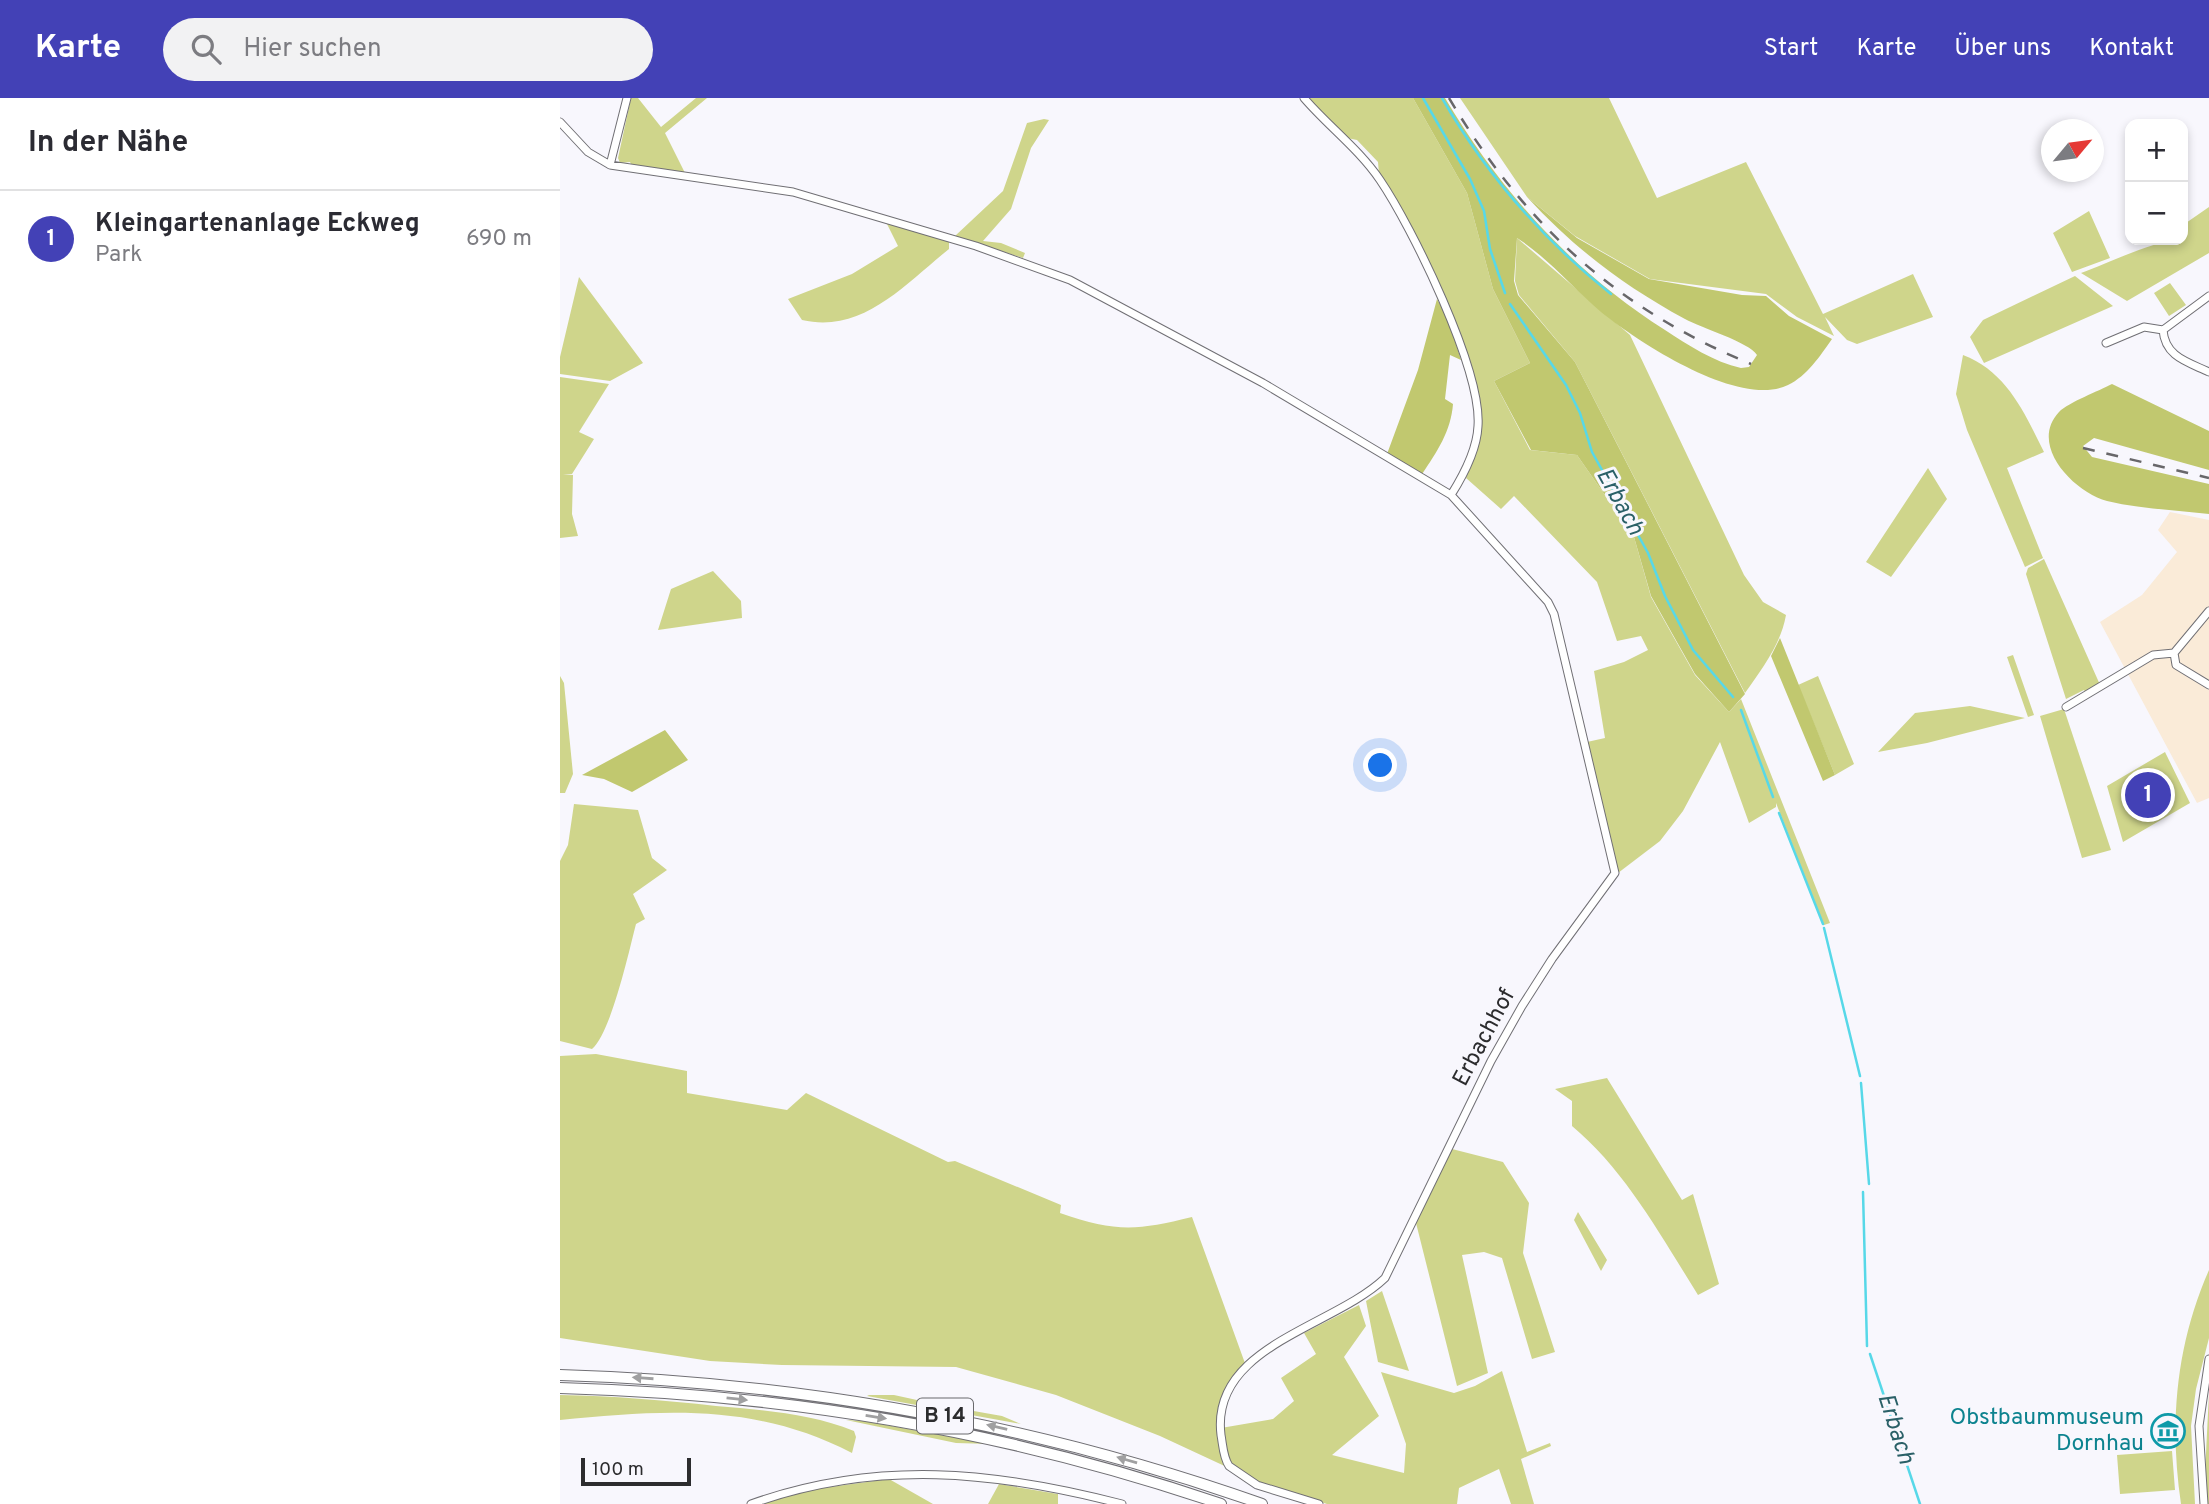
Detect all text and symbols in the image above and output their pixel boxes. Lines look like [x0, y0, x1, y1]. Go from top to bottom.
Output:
search box [163, 18, 653, 81]
text: Karte [35, 28, 121, 70]
icon: search [187, 30, 225, 68]
text: Hier suchen [243, 33, 382, 66]
text: Start [1764, 34, 1818, 64]
text: Karte [1856, 34, 1916, 64]
text: Über uns [1954, 34, 2051, 64]
text: Kontakt [2089, 34, 2174, 64]
north arrow [2041, 119, 2104, 182]
map controls [2125, 119, 2188, 245]
button: + [2125, 119, 2188, 182]
text: In der Nähe [28, 125, 188, 162]
button: − [2125, 182, 2188, 245]
text: Kleingartenanlage Eckweg [95, 208, 420, 241]
text: 1 [46, 225, 56, 254]
text: 690 m [466, 225, 532, 254]
text: Park [95, 241, 142, 270]
water label: Erbach [1588, 463, 1650, 541]
your location [1363, 748, 1397, 782]
pin: 1 [2125, 769, 2171, 821]
street label: Erbachhof [1447, 984, 1523, 1092]
one-way arrow [631, 1372, 653, 1383]
water label: Erbach [1870, 1390, 1920, 1468]
one-way arrow [726, 1393, 748, 1404]
road number: B 14 [917, 1398, 973, 1434]
place label: Obstbaummuseum Dornhau [1950, 1404, 2144, 1459]
one-way arrow [865, 1412, 887, 1423]
museum icon: Obstbaummuseum Dornhau [2149, 1412, 2187, 1450]
one-way arrow [986, 1422, 1008, 1433]
scale bar [581, 1455, 691, 1487]
one-way arrow [1117, 1455, 1138, 1465]
text: 100 m [592, 1458, 644, 1482]

